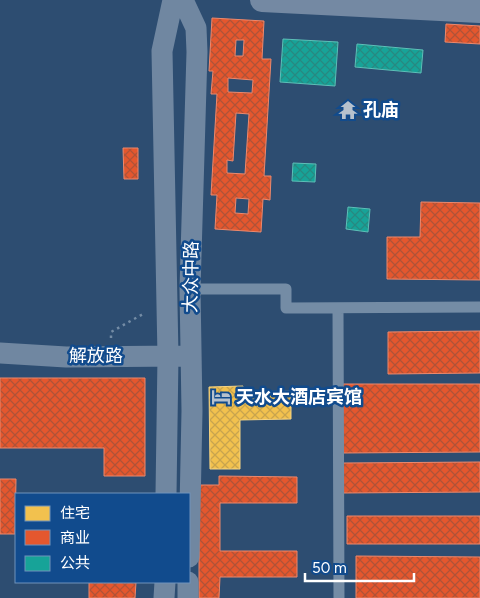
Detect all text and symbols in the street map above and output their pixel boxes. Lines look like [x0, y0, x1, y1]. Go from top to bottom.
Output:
temple icon: 孔庙 [337, 99, 359, 121]
place label: 孔庙 [363, 99, 399, 121]
street label: 大众中路 [179, 241, 203, 313]
street label: 解放路 [69, 345, 123, 367]
hotel icon: 天水大酒店宾馆 [210, 386, 232, 408]
place label: 天水大酒店宾馆 [236, 386, 362, 408]
legend [15, 493, 190, 583]
text: 住宅 [60, 504, 90, 522]
text: 商业 [60, 529, 90, 547]
scale bar [305, 550, 414, 582]
text: 公共 [60, 554, 90, 572]
text: 50 m [312, 559, 347, 577]

